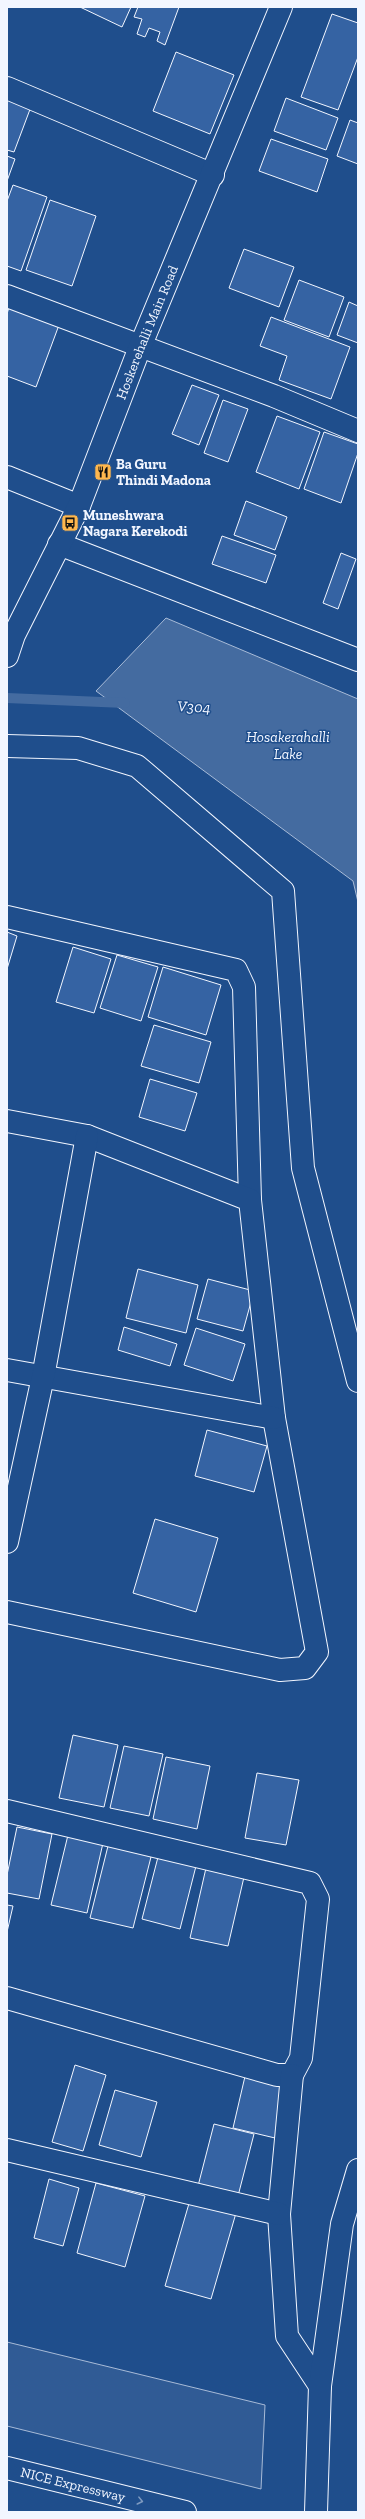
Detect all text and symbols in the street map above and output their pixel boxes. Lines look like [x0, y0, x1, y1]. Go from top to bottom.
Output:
street label: Hoskerehalli Main Road [112, 262, 182, 402]
place label: Ba Guru Thindi Madona [116, 456, 211, 489]
restaurant icon: Ba Guru Thindi Madona [93, 462, 113, 482]
place label: Muneshwara Nagara Kerekodi [83, 507, 187, 540]
bus stop icon: Muneshwara Nagara Kerekodi [60, 513, 80, 533]
water label: V304 [177, 697, 211, 717]
water label: Hosakerahalli Lake [246, 728, 330, 763]
street label: NICE Expressway [19, 2463, 128, 2506]
one-way arrow [136, 2496, 143, 2505]

